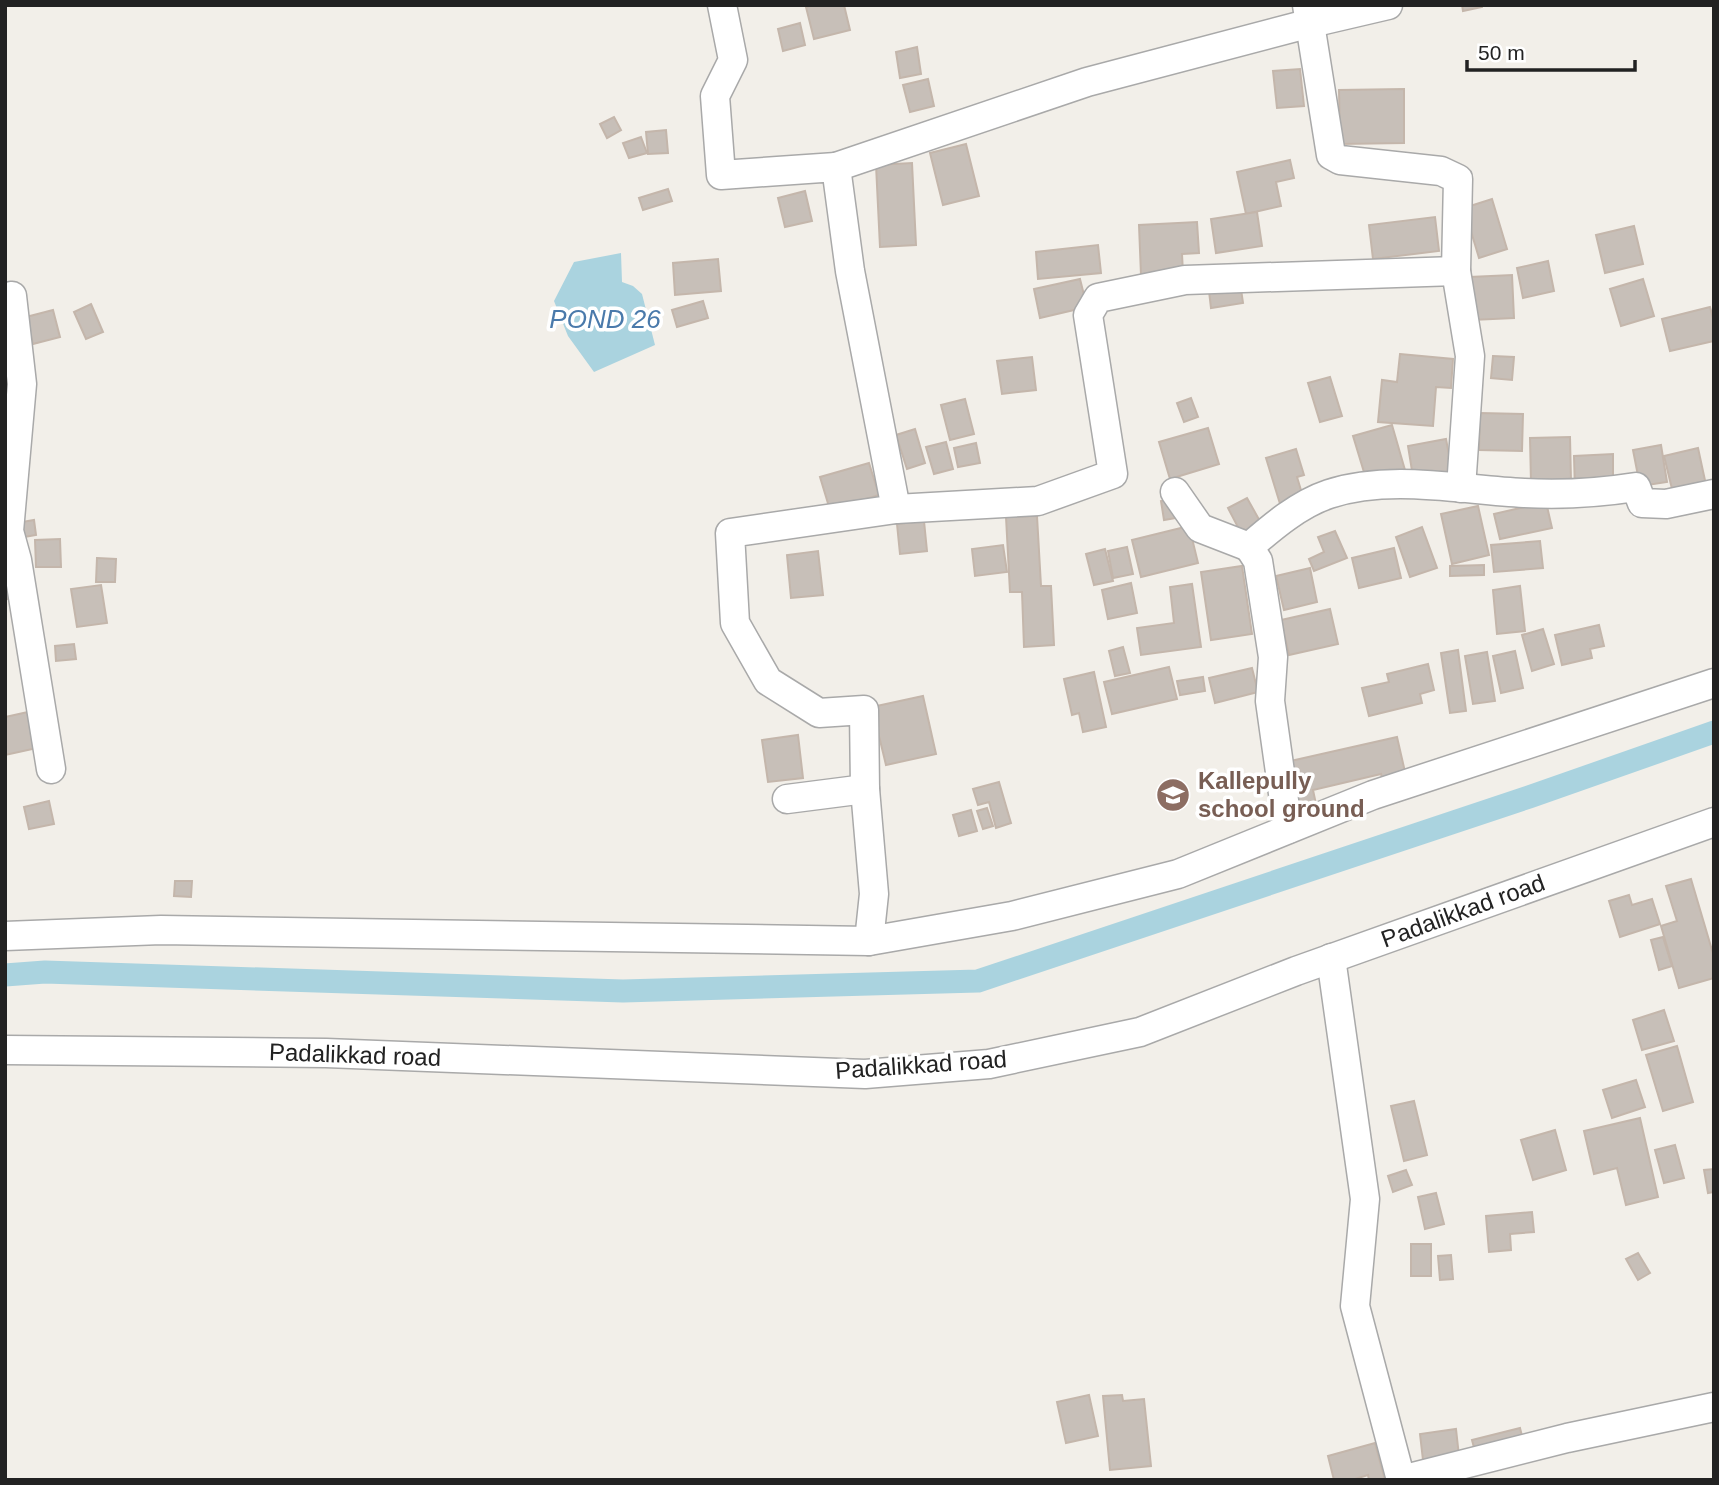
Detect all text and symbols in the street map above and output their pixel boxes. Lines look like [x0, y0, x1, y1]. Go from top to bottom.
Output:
scale bar [1467, 28, 1635, 72]
text: 50 m [1478, 41, 1525, 64]
water label: POND 26 [549, 304, 661, 334]
place label: Kallepully school ground [1198, 767, 1365, 822]
school or university icon: Kallepully school ground [1154, 776, 1192, 814]
street label: Padalikkad road [1377, 868, 1548, 953]
street label: Padalikkad road [269, 1038, 441, 1071]
street label: Padalikkad road [834, 1045, 1008, 1084]

